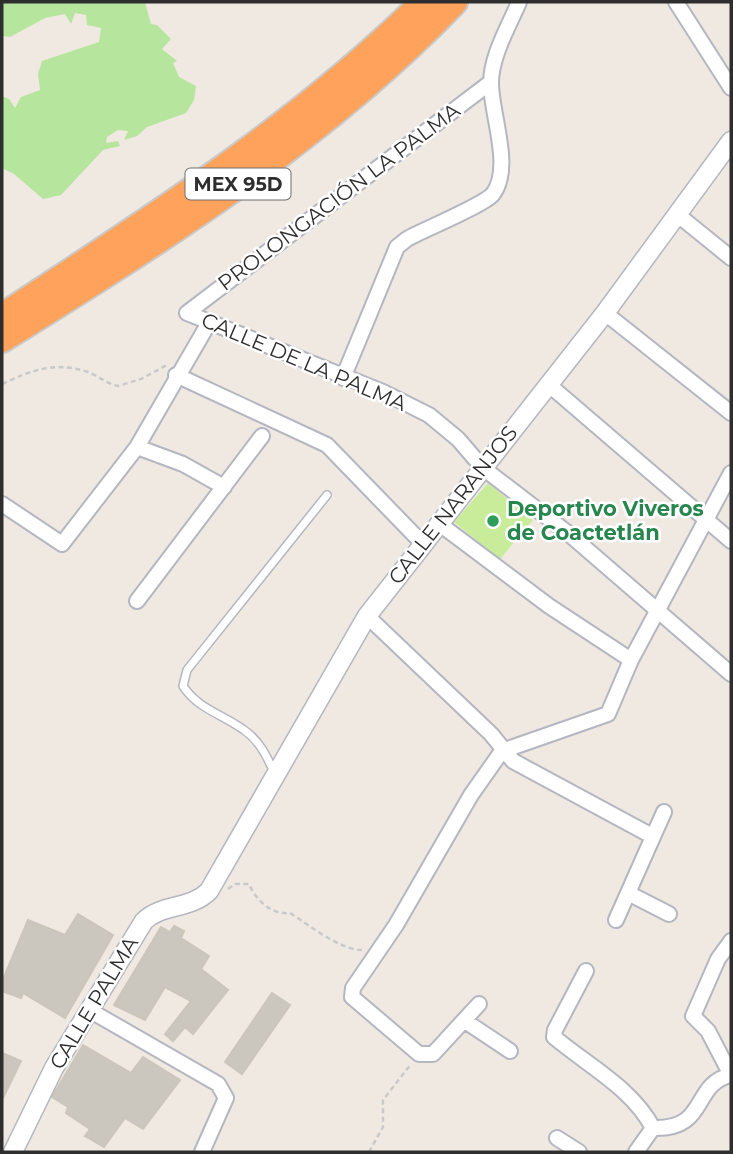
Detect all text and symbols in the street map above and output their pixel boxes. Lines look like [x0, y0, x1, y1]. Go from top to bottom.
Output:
street label: PROLONGACIÓN LA PALMA [213, 97, 465, 296]
road number: MEX 95D [186, 168, 290, 200]
street label: CALLE DE LA PALMA [198, 307, 411, 416]
street label: CALLE NARANJOS [383, 420, 522, 589]
place label: Deportivo Viveros de Coactetlán [507, 496, 704, 545]
marker: Deportivo Viveros de Coactetlán [485, 513, 501, 529]
street label: CALLE PALMA [44, 931, 144, 1074]

